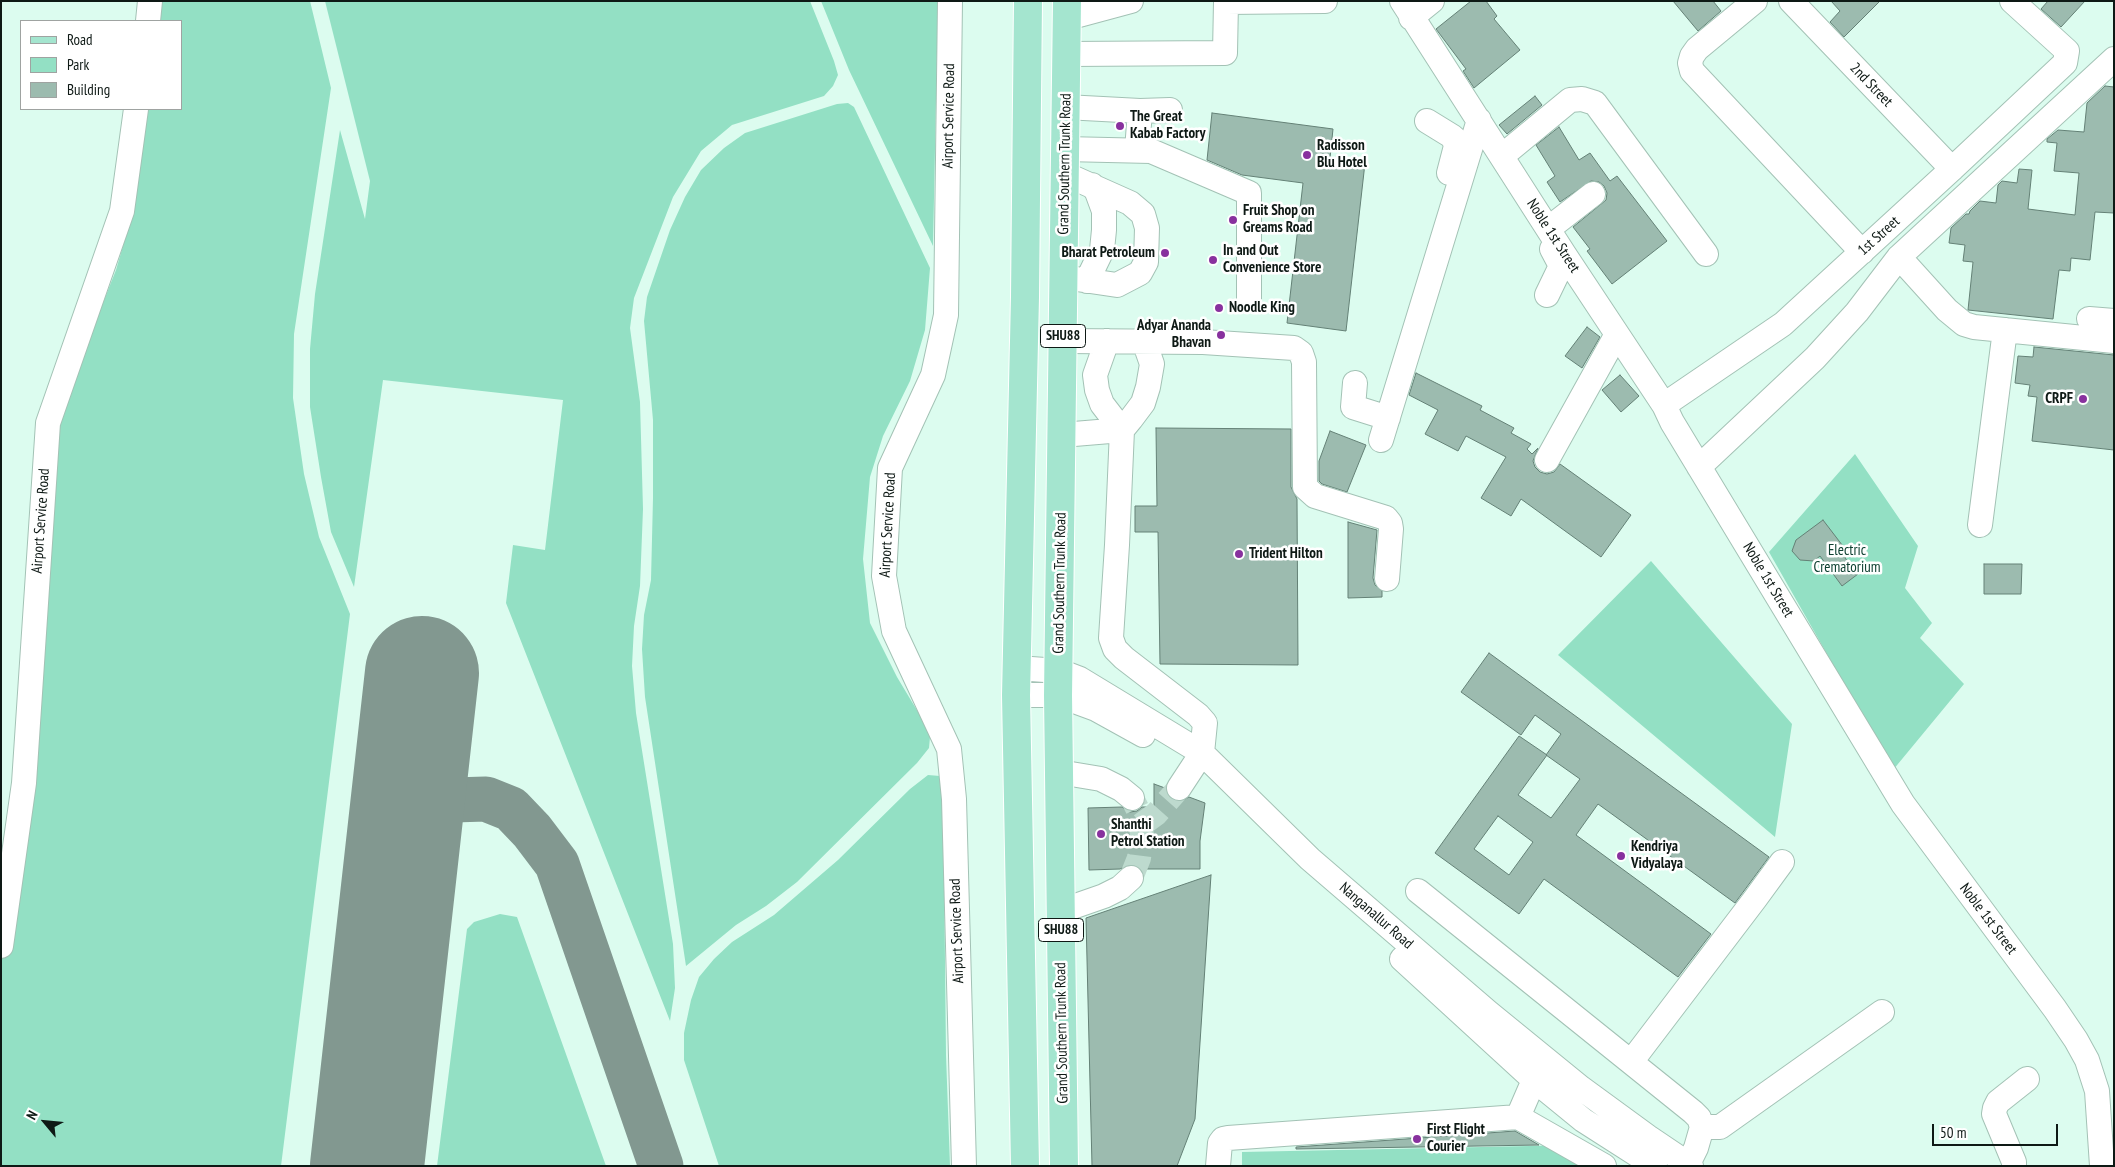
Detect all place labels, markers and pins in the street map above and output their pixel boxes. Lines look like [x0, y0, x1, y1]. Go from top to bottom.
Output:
place label: The Great Kabab Factory [1130, 108, 1205, 143]
marker: The Great Kabab Factory [1114, 120, 1126, 132]
place label: Radisson Blu Hotel [1317, 137, 1367, 172]
marker: Radisson Blu Hotel [1301, 149, 1313, 161]
place label: Fruit Shop on Greams Road [1243, 202, 1314, 237]
marker: Fruit Shop on Greams Road [1227, 214, 1239, 226]
place label: In and Out Convenience Store [1223, 242, 1321, 277]
place label: Bharat Petroleum [1061, 244, 1155, 262]
marker: Bharat Petroleum [1159, 247, 1171, 259]
marker: In and Out Convenience Store [1207, 254, 1219, 266]
place label: Noodle King [1229, 299, 1295, 317]
marker: Noodle King [1213, 302, 1225, 314]
place label: Adyar Ananda Bhavan [1137, 317, 1211, 352]
marker: Adyar Ananda Bhavan [1215, 329, 1227, 341]
place label: CRPF [2045, 390, 2073, 408]
marker: CRPF [2077, 393, 2089, 405]
place label: Trident Hilton [1249, 545, 1323, 563]
marker: Trident Hilton [1233, 548, 1245, 560]
place label: Shanthi Petrol Station [1111, 816, 1185, 851]
marker: Shanthi Petrol Station [1095, 828, 1107, 840]
place label: Kendriya Vidyalaya [1631, 838, 1683, 873]
marker: Kendriya Vidyalaya [1615, 850, 1627, 862]
place label: First Flight Courier [1427, 1121, 1485, 1156]
marker: First Flight Courier [1411, 1133, 1423, 1145]

